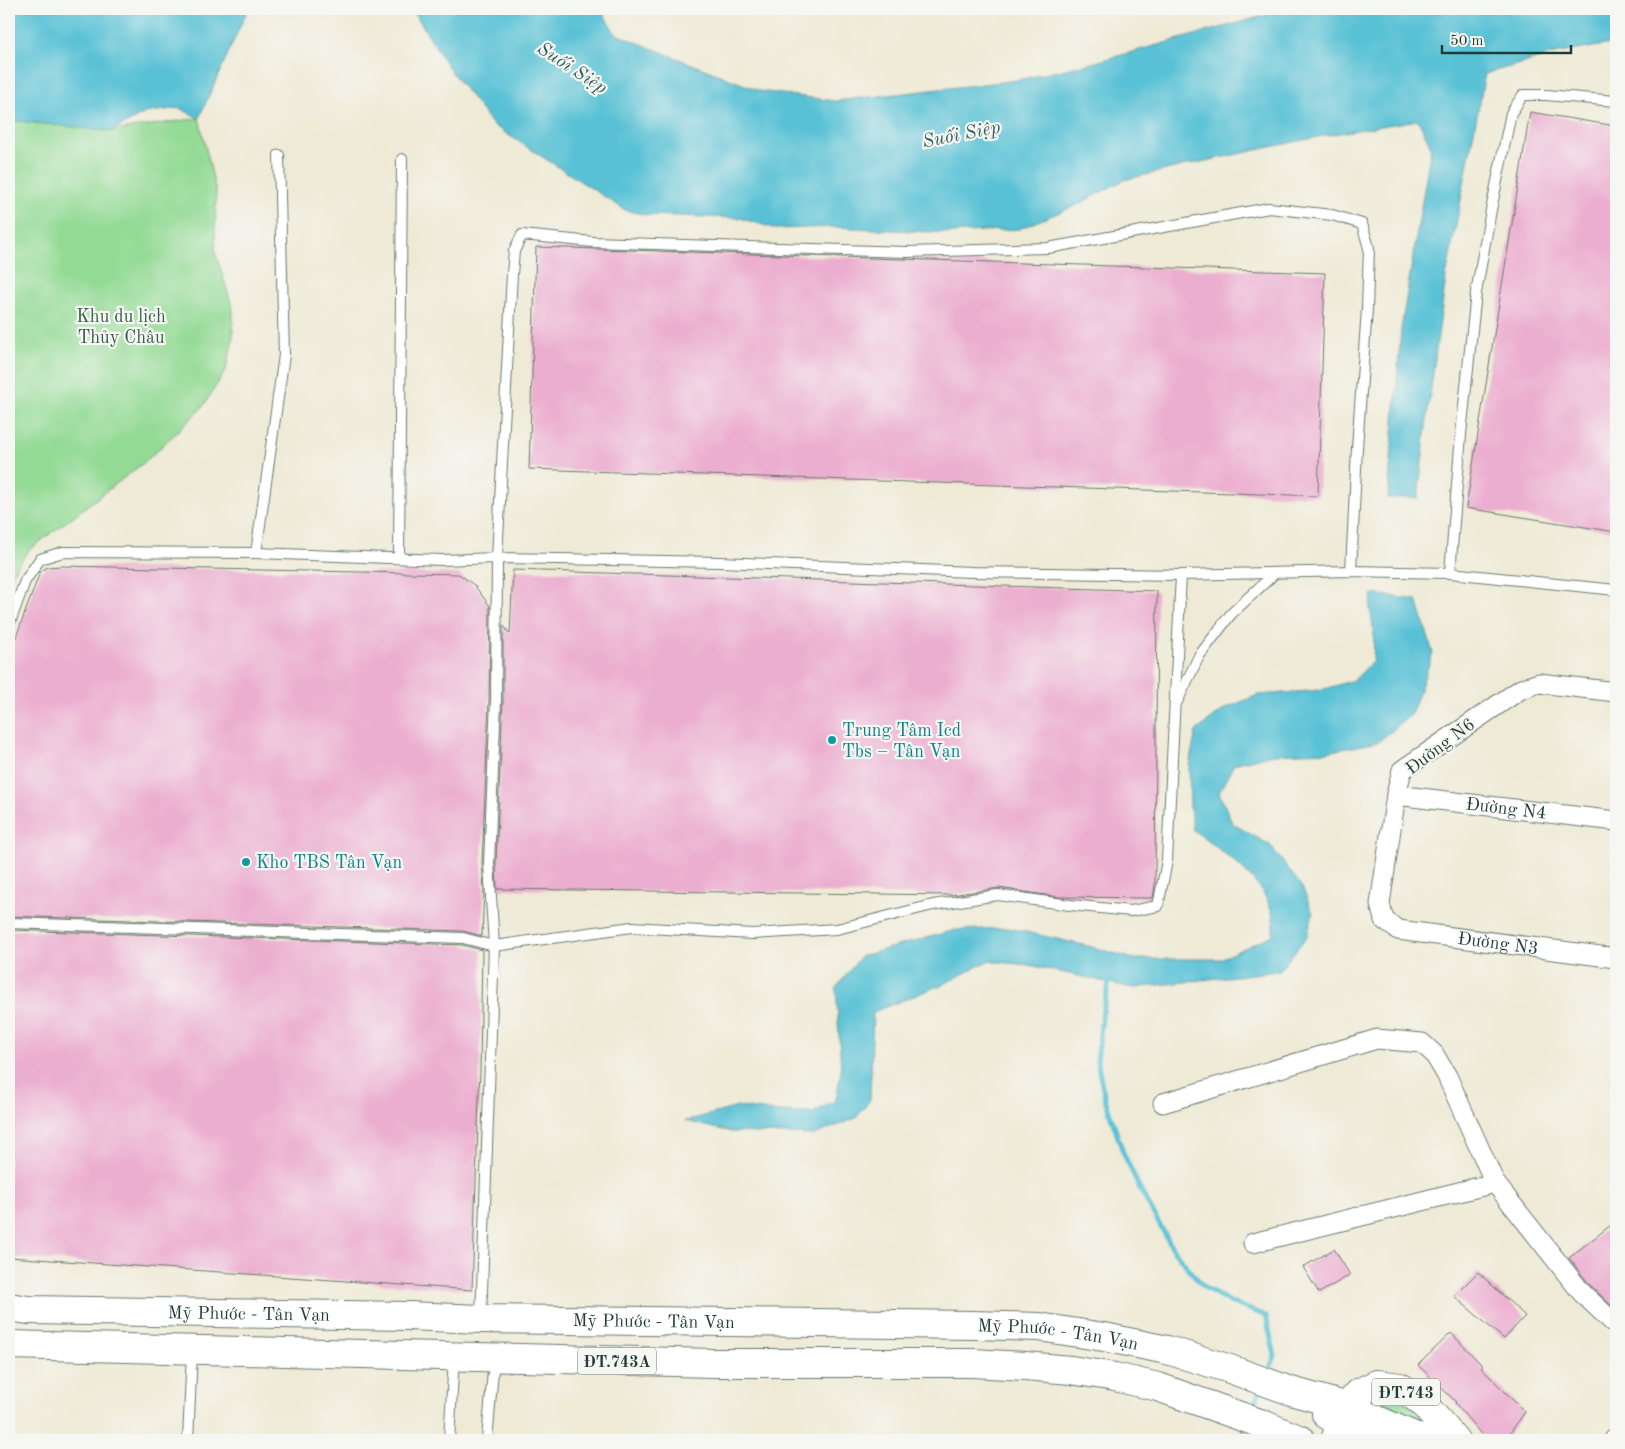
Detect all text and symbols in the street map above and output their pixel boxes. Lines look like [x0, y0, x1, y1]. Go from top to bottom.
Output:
scale bar [1442, 22, 1571, 54]
text: 50 m [1450, 34, 1484, 49]
water label: Suối Siệp [533, 40, 610, 99]
water label: Suối Siệp [921, 119, 1002, 152]
park label: Khu du lịch Thủy Châu [76, 308, 166, 347]
street label: Đường N6 [1403, 715, 1478, 778]
place label: Trung Tâm Icd Tbs – Tân Vạn [842, 722, 961, 761]
marker: Trung Tâm Icd Tbs – Tân Vạn [826, 734, 838, 746]
street label: Đường N4 [1465, 795, 1548, 823]
place label: Kho TBS Tân Vạn [256, 854, 402, 872]
marker: Kho TBS Tân Vạn [240, 856, 252, 868]
street label: Đường N3 [1457, 930, 1539, 958]
street label: Mỹ Phước - Tân Vạn [167, 1304, 330, 1325]
street label: Mỹ Phước - Tân Vạn [572, 1312, 735, 1332]
street label: Mỹ Phước - Tân Vạn [977, 1317, 1140, 1354]
road number: ĐT.743A [578, 1348, 656, 1374]
road number: ĐT.743 [1372, 1378, 1440, 1405]

